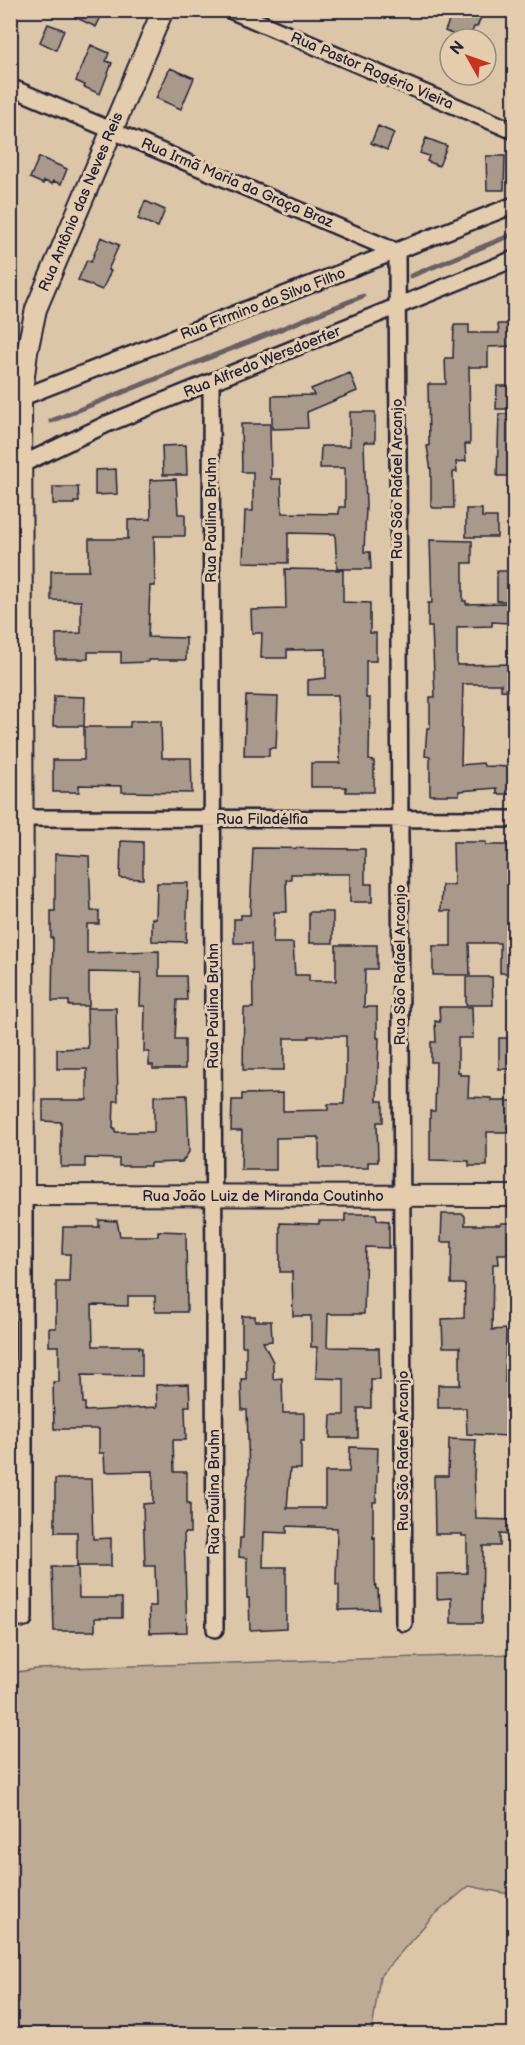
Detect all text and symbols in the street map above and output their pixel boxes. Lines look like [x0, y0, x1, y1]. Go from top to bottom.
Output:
north arrow [438, 27, 498, 87]
street label: Rua Pastor Rogério Vieira [288, 28, 456, 114]
text: N [447, 38, 469, 59]
street label: Rua Antônio das Neves Reis [35, 109, 128, 294]
street label: Rua Irmã Maria da Graça Braz [138, 134, 337, 233]
street label: Rua Firmino da Silva Filho [178, 264, 348, 344]
street label: Rua Alfredo Wersdoerfer [181, 322, 344, 402]
street label: Rua São Rafael Arcanjo [388, 399, 407, 559]
street label: Rua Paulina Bruhn [202, 457, 221, 583]
street label: Rua Filadélfia [216, 810, 308, 829]
street label: Rua São Rafael Arcanjo [391, 885, 410, 1045]
street label: Rua Paulina Bruhn [204, 943, 223, 1069]
street label: Rua João Luiz de Miranda Coutinho [142, 1187, 384, 1206]
street label: Rua São Rafael Arcanjo [394, 1371, 413, 1531]
street label: Rua Paulina Bruhn [205, 1429, 224, 1555]

